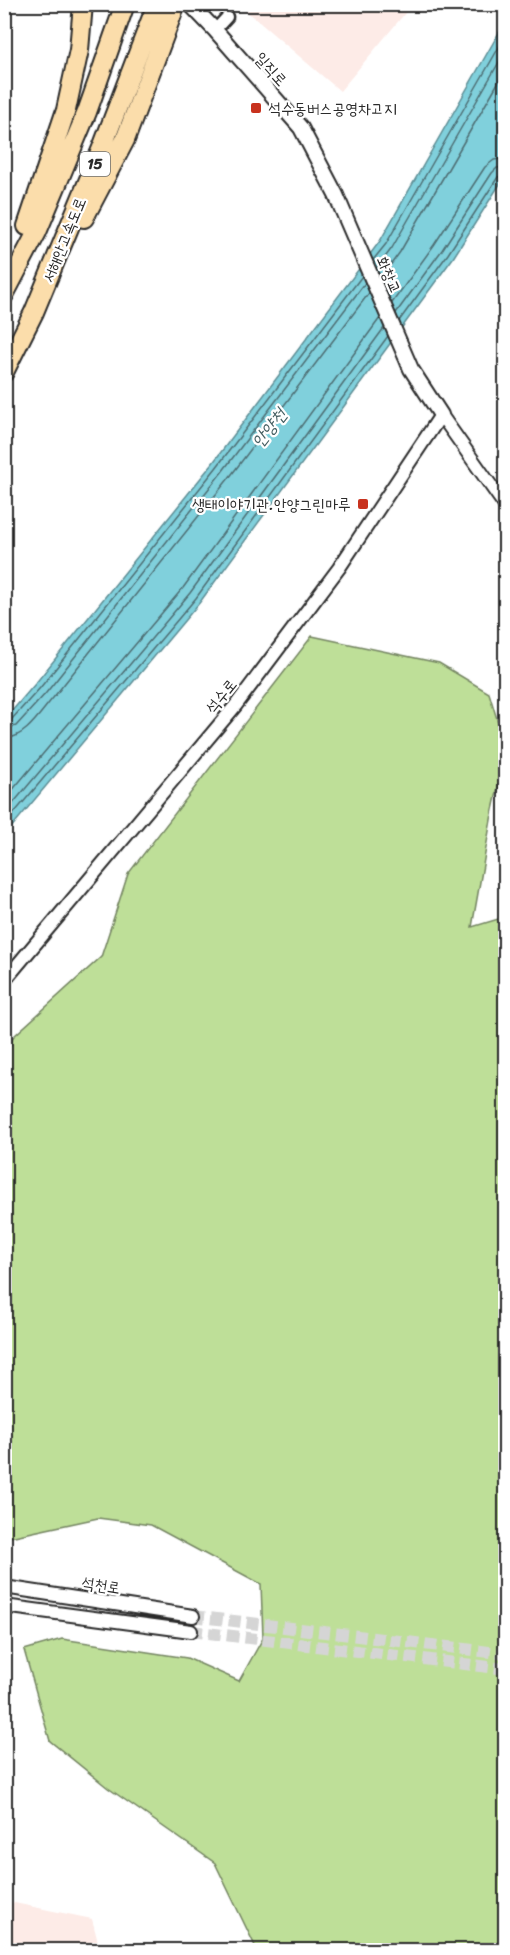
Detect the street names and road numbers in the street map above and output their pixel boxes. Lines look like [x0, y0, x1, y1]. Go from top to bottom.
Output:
street label: 일직로 [247, 45, 295, 93]
road number: 15 [80, 152, 110, 176]
street label: 서해안고속도로 [34, 193, 94, 287]
street label: 화창교 [368, 251, 410, 299]
street label: 석수로 [198, 672, 244, 720]
street label: 석천로 [80, 1568, 122, 1602]

